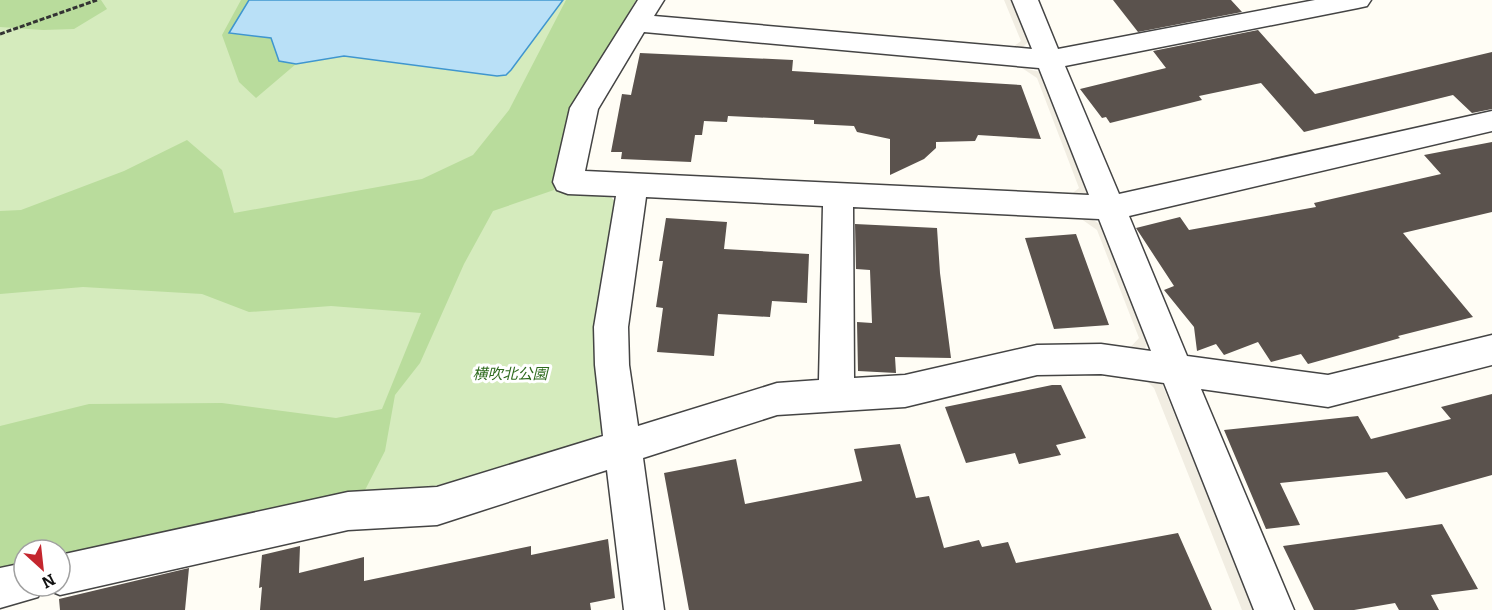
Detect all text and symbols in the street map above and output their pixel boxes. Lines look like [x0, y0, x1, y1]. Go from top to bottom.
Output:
park label: 横吹北公園 [472, 365, 549, 383]
north arrow [12, 538, 72, 598]
text: N [39, 570, 58, 592]

